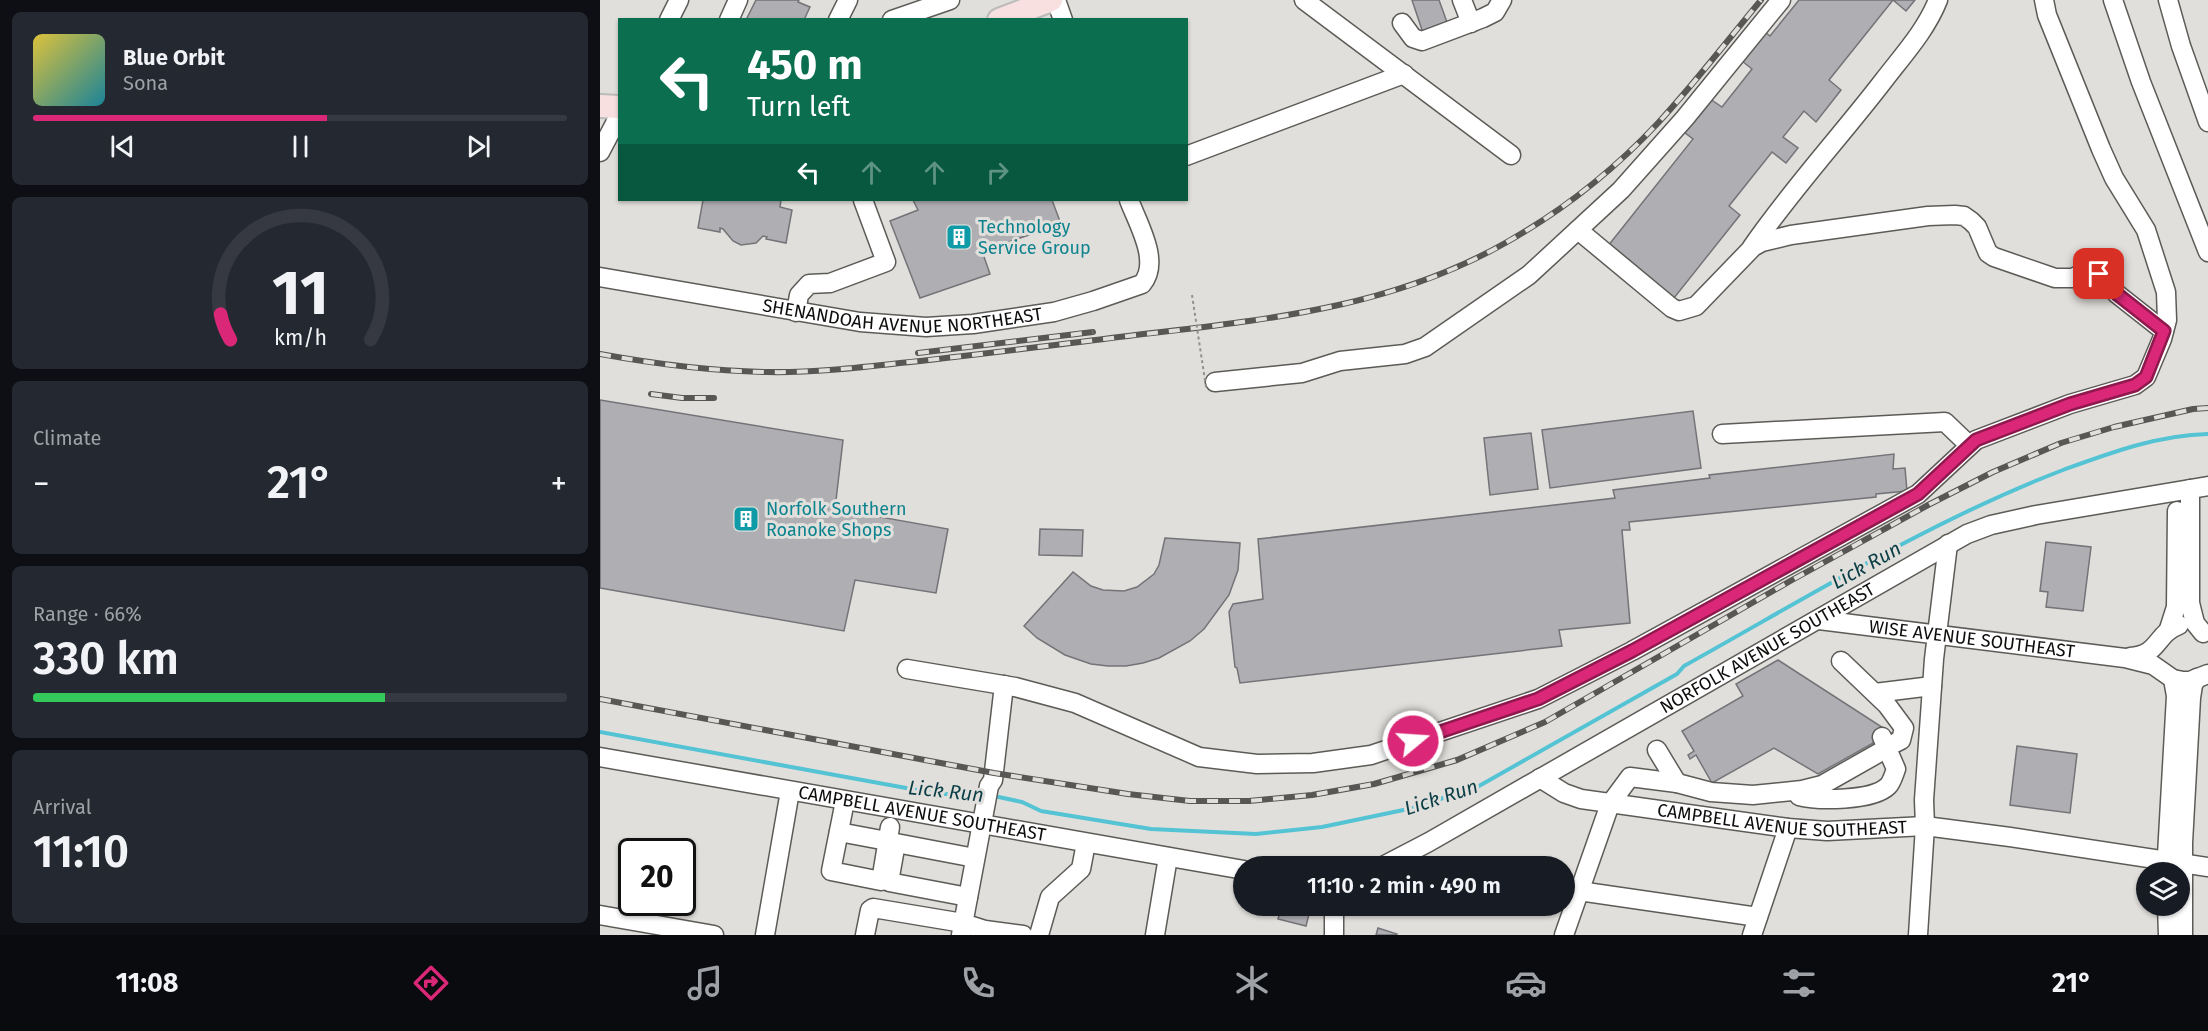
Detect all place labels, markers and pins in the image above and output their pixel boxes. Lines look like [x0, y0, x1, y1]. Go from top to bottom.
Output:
place label: Technology Service Group [978, 216, 1091, 259]
building icon: Technology Service Group [944, 222, 974, 252]
pin [2073, 248, 2124, 299]
place label: Norfolk Southern Roanoke Shops [766, 498, 907, 541]
building icon: Norfolk Southern Roanoke Shops [731, 504, 761, 534]

